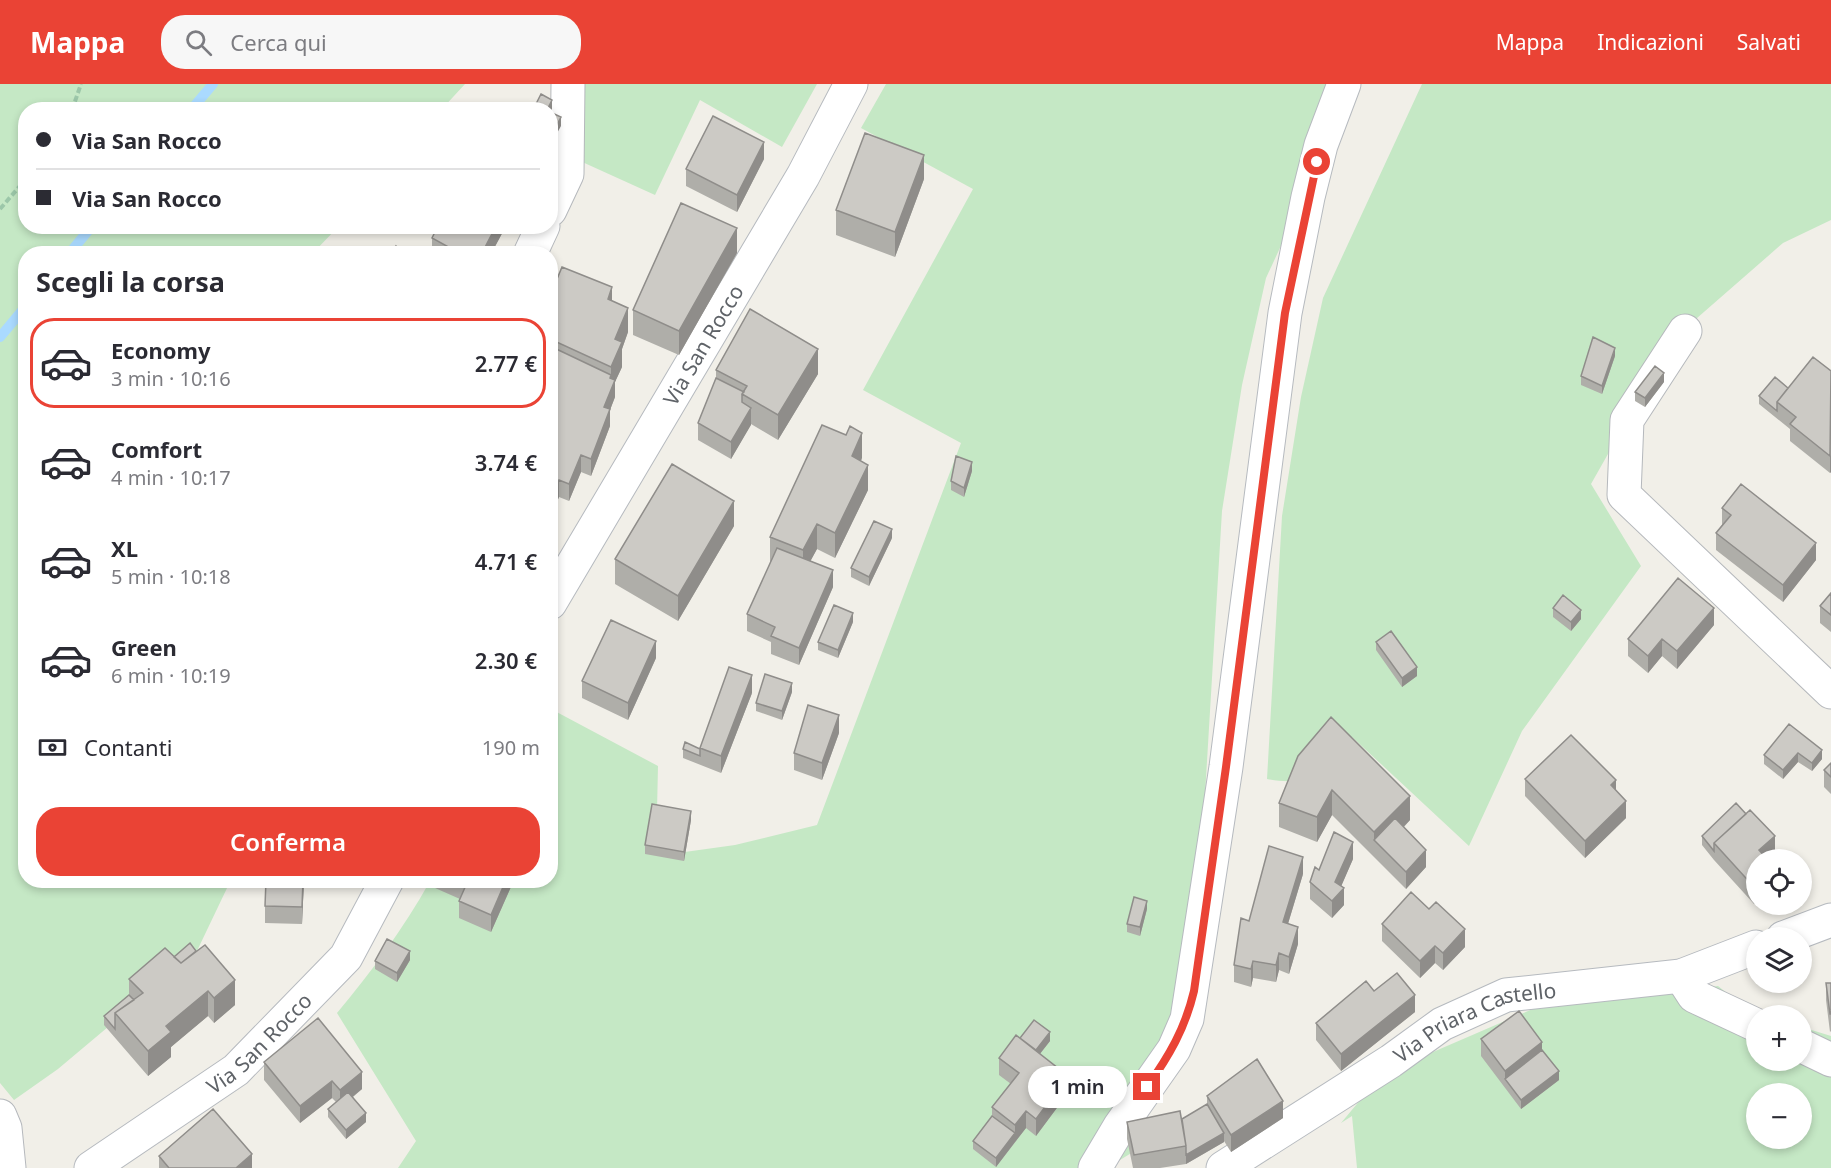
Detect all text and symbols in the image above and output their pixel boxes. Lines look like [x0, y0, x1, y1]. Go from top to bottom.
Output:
search box [161, 15, 581, 69]
text: Mappa [30, 23, 125, 61]
icon: search [182, 26, 215, 59]
text: Cerca qui [230, 27, 327, 57]
text: Mappa [1496, 28, 1564, 56]
text: Indicazioni [1597, 28, 1704, 56]
text: Salvati [1737, 28, 1801, 56]
text: Via San Rocco [72, 125, 222, 155]
route start [1303, 148, 1330, 175]
text: Via San Rocco [72, 183, 222, 213]
text: Scegli la corsa [36, 263, 225, 300]
street label: Via San Rocco [656, 279, 750, 410]
text: Economy [111, 335, 210, 365]
icon: car [39, 336, 93, 390]
text: 2.77 € [475, 348, 537, 378]
text: 3 min · 10:16 [111, 365, 231, 392]
text: Comfort [111, 434, 202, 464]
icon: car [39, 435, 93, 489]
text: 3.74 € [475, 447, 537, 477]
text: 4 min · 10:17 [111, 464, 231, 491]
text: XL [111, 533, 138, 563]
icon: car [39, 534, 93, 588]
text: 4.71 € [475, 546, 537, 576]
text: 5 min · 10:18 [111, 563, 231, 590]
text: Green [111, 632, 177, 662]
icon: car [39, 633, 93, 687]
text: 2.30 € [475, 645, 537, 675]
text: 6 min · 10:19 [111, 662, 231, 689]
icon: cash [36, 731, 69, 764]
text: Contanti [84, 732, 172, 762]
text: 190 m [482, 734, 540, 761]
button: Conferma [36, 807, 540, 876]
map controls [1746, 849, 1812, 1149]
button: locate [1746, 849, 1812, 915]
button: layers [1746, 927, 1812, 993]
street label: Via Priara Castello [1388, 976, 1558, 1069]
street label: Via San Rocco [201, 987, 318, 1100]
button: + [1746, 1005, 1812, 1071]
callout: 1 min [1027, 1066, 1126, 1108]
text: 1 min [1050, 1073, 1105, 1100]
route end [1133, 1073, 1160, 1100]
button: − [1746, 1083, 1812, 1149]

